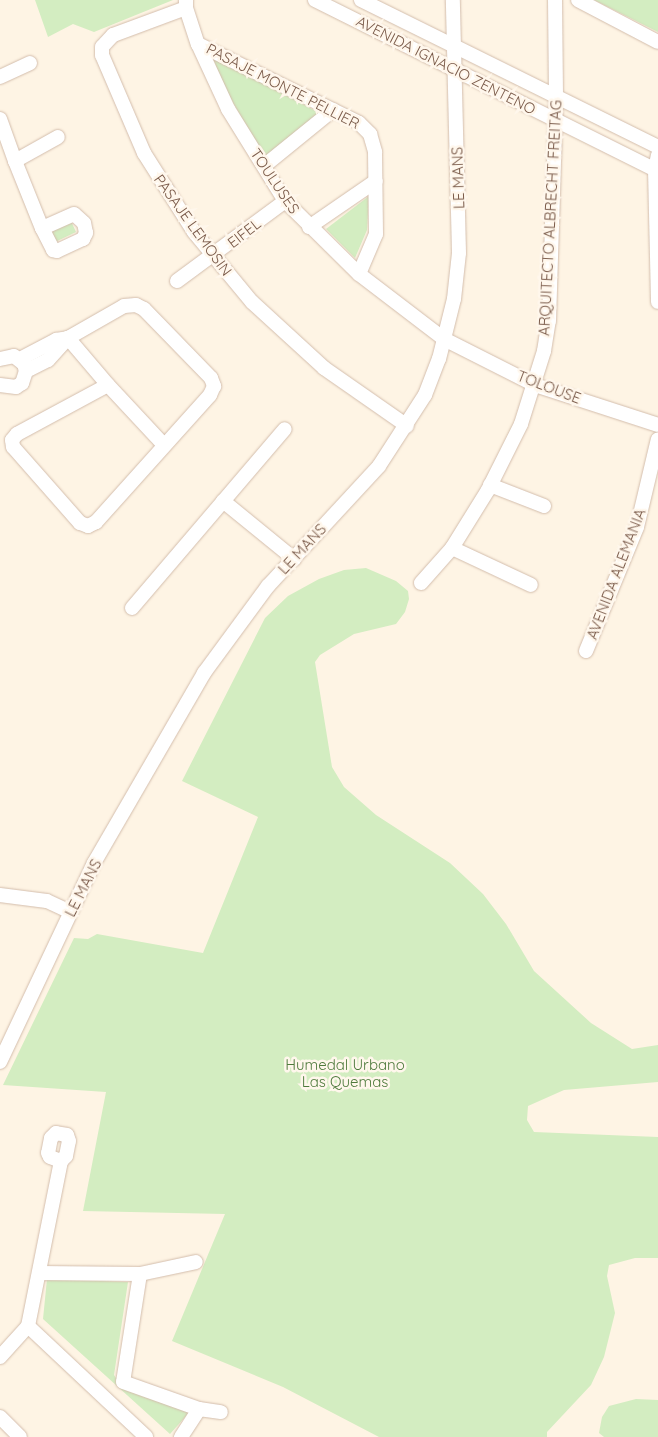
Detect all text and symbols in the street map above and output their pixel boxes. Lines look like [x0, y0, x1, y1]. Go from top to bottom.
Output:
street label: AVENIDA IGNACIO ZENTENO [353, 12, 539, 118]
street label: PASAJE MONTE PELLIER [203, 39, 363, 133]
street label: ARQUITECTO ALBRECHT FREITAG [535, 100, 565, 336]
street label: TOULUSES [247, 145, 303, 217]
street label: LE MANS [448, 147, 468, 209]
street label: PASAJE LEMOSIN [150, 171, 236, 279]
street label: EIFEL [224, 214, 264, 252]
street label: TOLOUSE [514, 367, 584, 407]
street label: AVENIDA ALEMANIA [583, 506, 649, 642]
street label: LE MANS [274, 520, 330, 578]
street label: LE MANS [61, 856, 105, 920]
park label: Humedal Urbano Las Quemas [285, 1055, 405, 1090]

